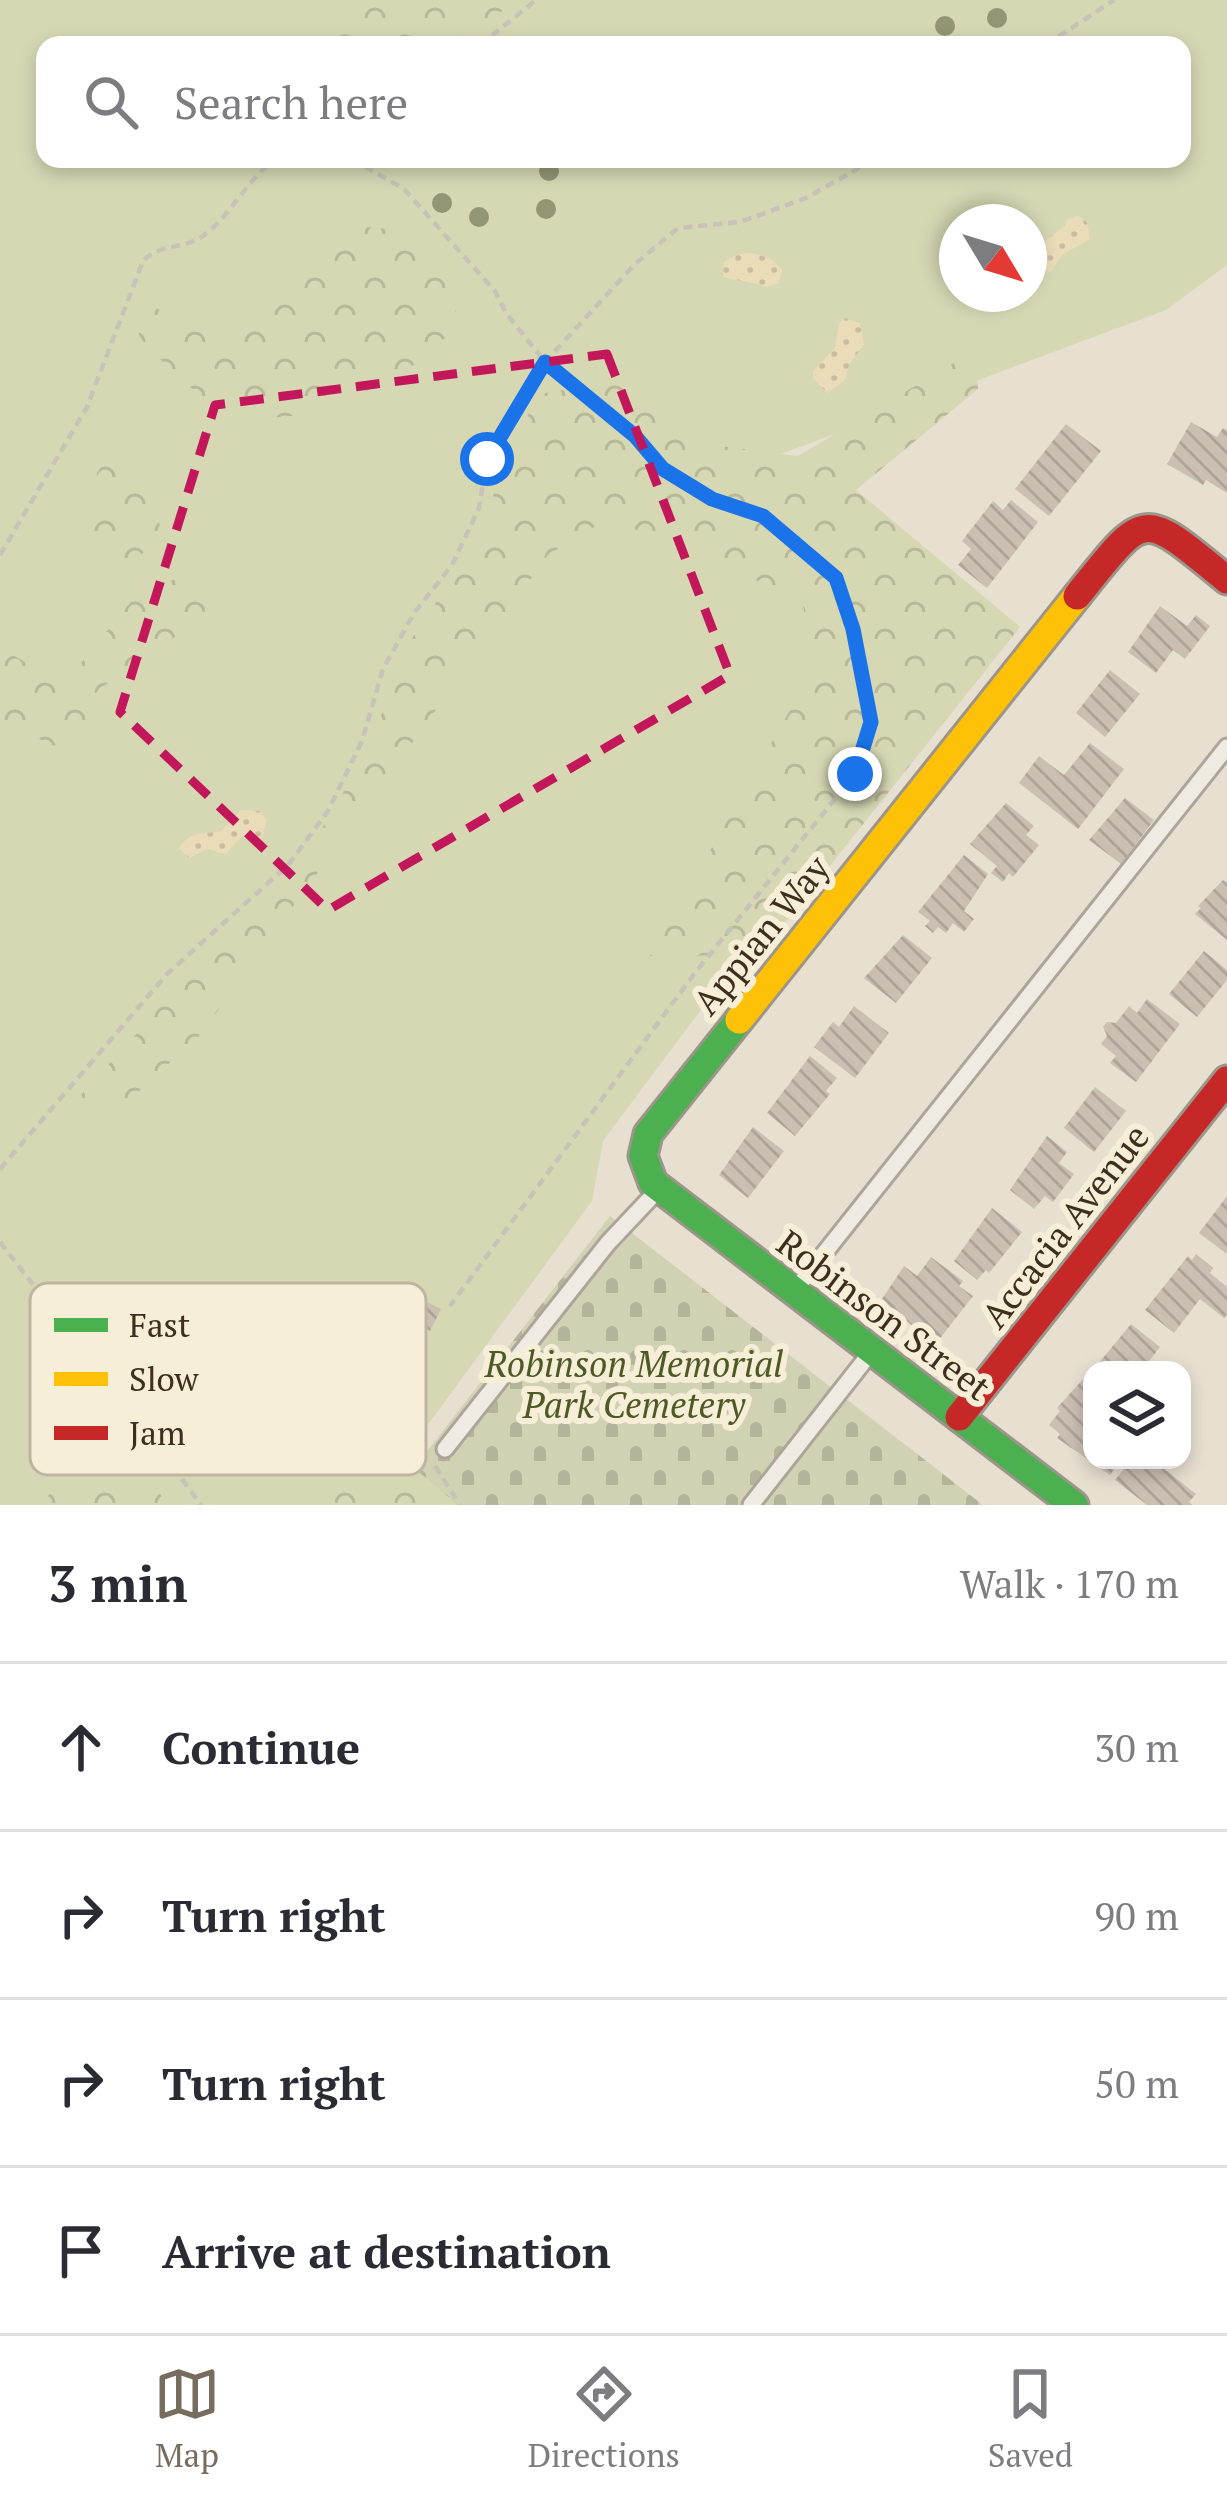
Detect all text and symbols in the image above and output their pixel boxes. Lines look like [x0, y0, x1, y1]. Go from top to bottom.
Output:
search box [36, 36, 1191, 168]
icon: search [78, 69, 144, 135]
text: Search here [174, 72, 408, 132]
north arrow [939, 204, 1047, 312]
route start [460, 432, 514, 486]
route end [828, 747, 882, 801]
street label: Appian Way [682, 845, 840, 1024]
street label: Accacia Avenue [970, 1114, 1159, 1337]
street label: Robinson Street [768, 1219, 1001, 1410]
legend [30, 1283, 426, 1475]
text: Fast [129, 1303, 190, 1346]
park label: Robinson Memorial Park Cemetery [484, 1340, 783, 1428]
text: Slow [129, 1357, 199, 1400]
map controls [1083, 1361, 1191, 1469]
button: layers [1083, 1361, 1191, 1469]
text: Jam [129, 1411, 185, 1454]
text: 3 min [48, 1549, 188, 1617]
text: Walk · 170 m [960, 1557, 1179, 1609]
icon: ahead [48, 1714, 114, 1780]
text: Continue [162, 1717, 360, 1777]
text: 30 m [1094, 1721, 1179, 1773]
icon: right [48, 1882, 114, 1948]
text: Turn right [162, 1885, 386, 1945]
text: 90 m [1094, 1889, 1179, 1941]
icon: right [48, 2050, 114, 2116]
text: Turn right [162, 2053, 386, 2113]
text: 50 m [1094, 2057, 1179, 2109]
icon: arrive [48, 2218, 114, 2284]
text: Arrive at destination [162, 2221, 611, 2281]
tab: Map [154, 2361, 220, 2476]
tab: Directions [528, 2361, 680, 2476]
tab: Saved [988, 2361, 1073, 2476]

